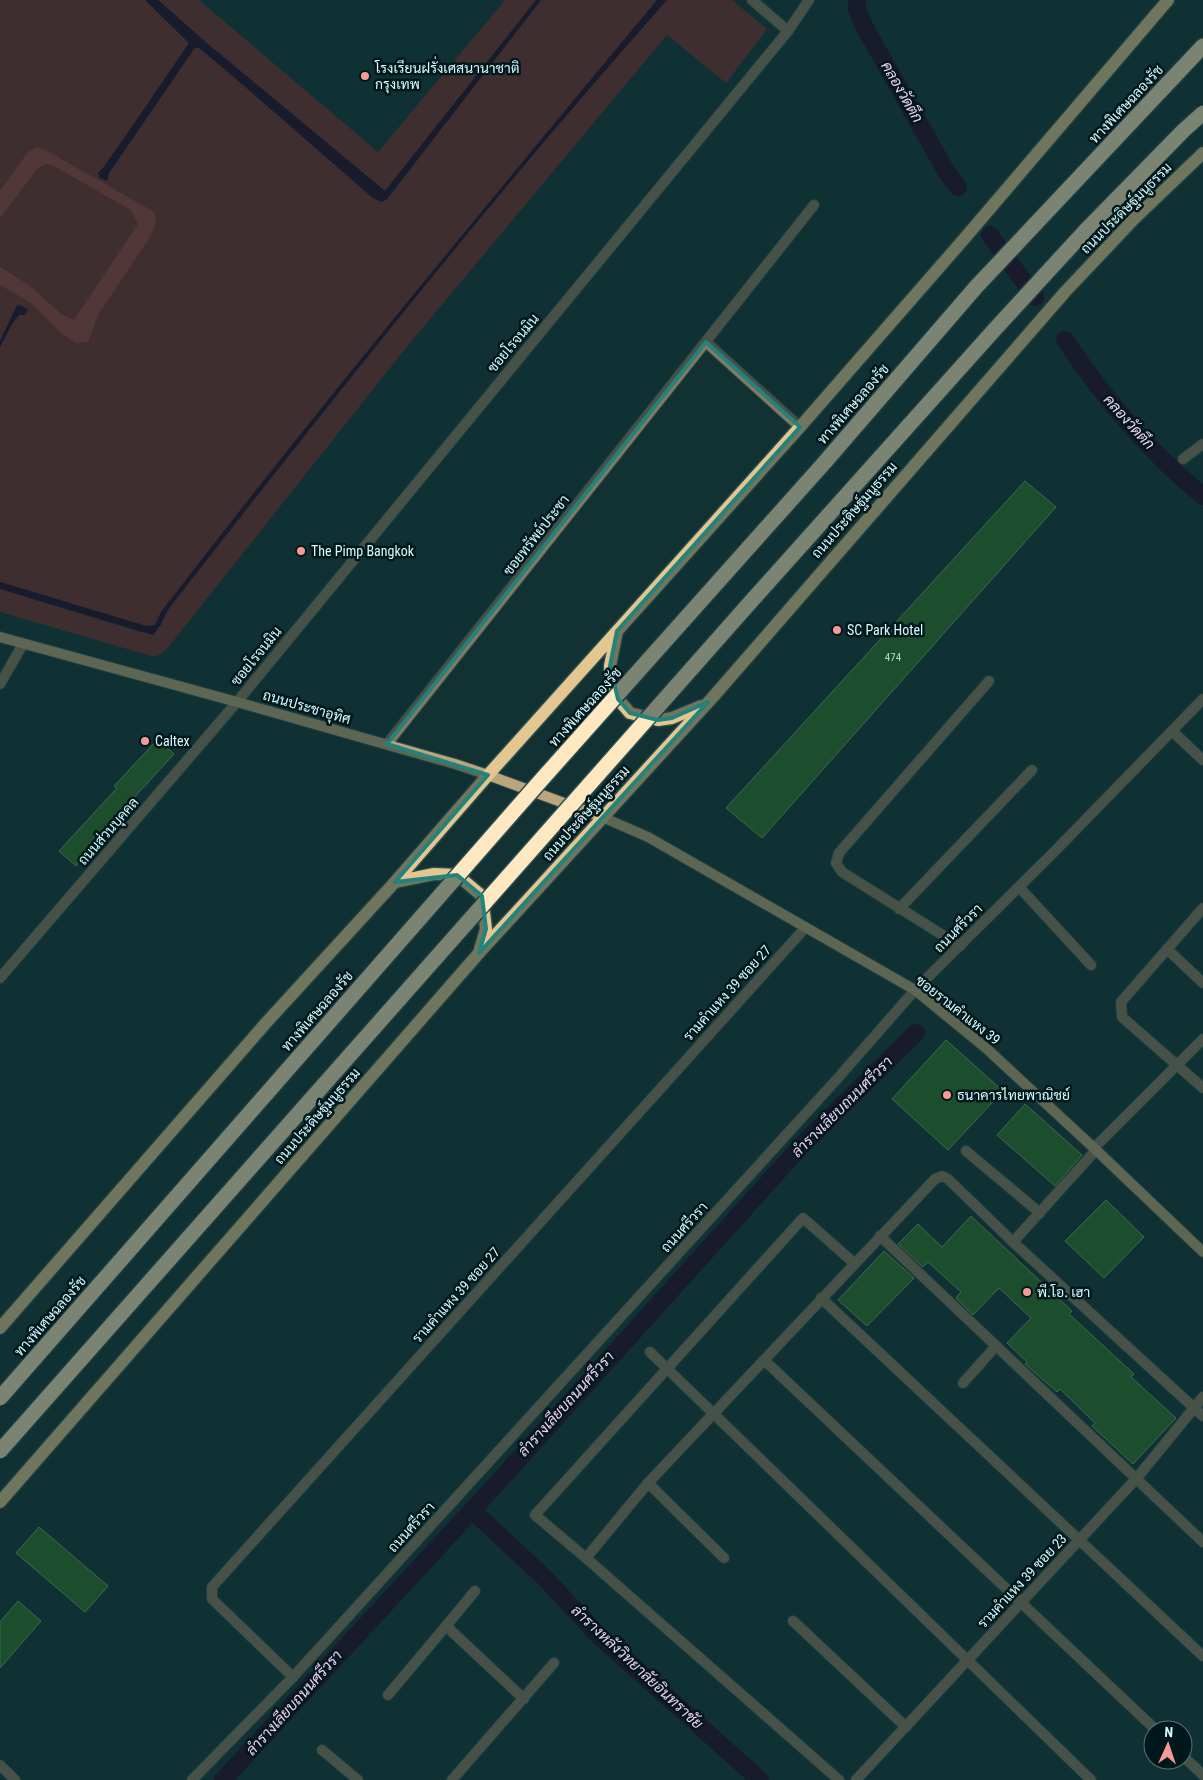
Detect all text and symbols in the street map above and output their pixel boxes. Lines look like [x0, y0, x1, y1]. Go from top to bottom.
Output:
place label: โรงเรียนฝรั่งเศสนานาชาติ กรุงเทพ [374, 56, 519, 94]
water label: คลองวัดตึก [877, 58, 928, 126]
street label: ทางพิเศษฉลองรัช [1086, 62, 1166, 146]
marker: โรงเรียนฝรั่งเศสนานาชาติ กรุงเทพ [359, 70, 371, 82]
street label: ถนนประดิษฐ์มนูธรรม [1077, 159, 1176, 258]
street label: ซอยโรจนมิน [484, 311, 542, 375]
street label: ทางพิเศษฉลองรัช [814, 361, 892, 447]
water label: คลองวัดตึก [1100, 390, 1159, 453]
street label: ถนนประดิษฐ์มนูธรรม [807, 458, 902, 563]
street label: ซอยทรัพย์ประชา [499, 491, 572, 578]
place label: The Pimp Bangkok [311, 543, 415, 559]
marker: The Pimp Bangkok [295, 545, 307, 557]
place label: SC Park Hotel [847, 622, 923, 638]
street label: ซอยโรจนมิน [227, 623, 285, 689]
marker: SC Park Hotel [831, 624, 843, 636]
house number: 474 [885, 651, 902, 664]
street label: ทางพิเศษฉลองรัช [545, 664, 625, 750]
street label: ถนนประชาอุทิศ [261, 687, 353, 729]
place label: Caltex [155, 733, 190, 749]
marker: Caltex [139, 735, 151, 747]
street label: ถนนประดิษฐ์มนูธรรม [539, 762, 634, 865]
street label: ถนนส่วนบุคคล [74, 794, 143, 869]
street label: ถนนศรีวรา [930, 900, 986, 956]
street label: รามคำแหง 39 ซอย 27 [680, 942, 774, 1044]
street label: ทางพิเศษฉลองรัช [278, 968, 356, 1054]
street label: ซอยรามคำแหง 39 [913, 972, 1003, 1048]
water label: ลำรางเลียบถนนศรีวรา [787, 1052, 896, 1161]
street label: ถนนประดิษฐ์มนูธรรม [270, 1064, 365, 1169]
place label: ธนาคารไทยพาณิชย์ [957, 1086, 1070, 1103]
marker: ธนาคารไทยพาณิชย์ [941, 1089, 953, 1101]
street label: ถนนศรีวรา [657, 1198, 711, 1255]
street label: รามคำแหง 39 ซอย 27 [409, 1244, 503, 1346]
street label: ทางพิเศษฉลองรัช [11, 1273, 89, 1359]
place label: พี.โอ. เฮา [1037, 1283, 1090, 1300]
marker: พี.โอ. เฮา [1021, 1286, 1033, 1298]
water label: ลำรางเลียบถนนศรีวรา [513, 1347, 618, 1460]
street label: ถนนศรีวรา [384, 1498, 438, 1555]
street label: รามคำแหง 39 ซอย 23 [974, 1531, 1070, 1631]
water label: ลำรางหลังวิทยาลัยอินทราชัย [567, 1601, 707, 1733]
water label: ลำรางเลียบถนนศรีวรา [241, 1646, 346, 1759]
north arrow [1143, 1720, 1193, 1770]
text: N [1164, 1724, 1173, 1740]

